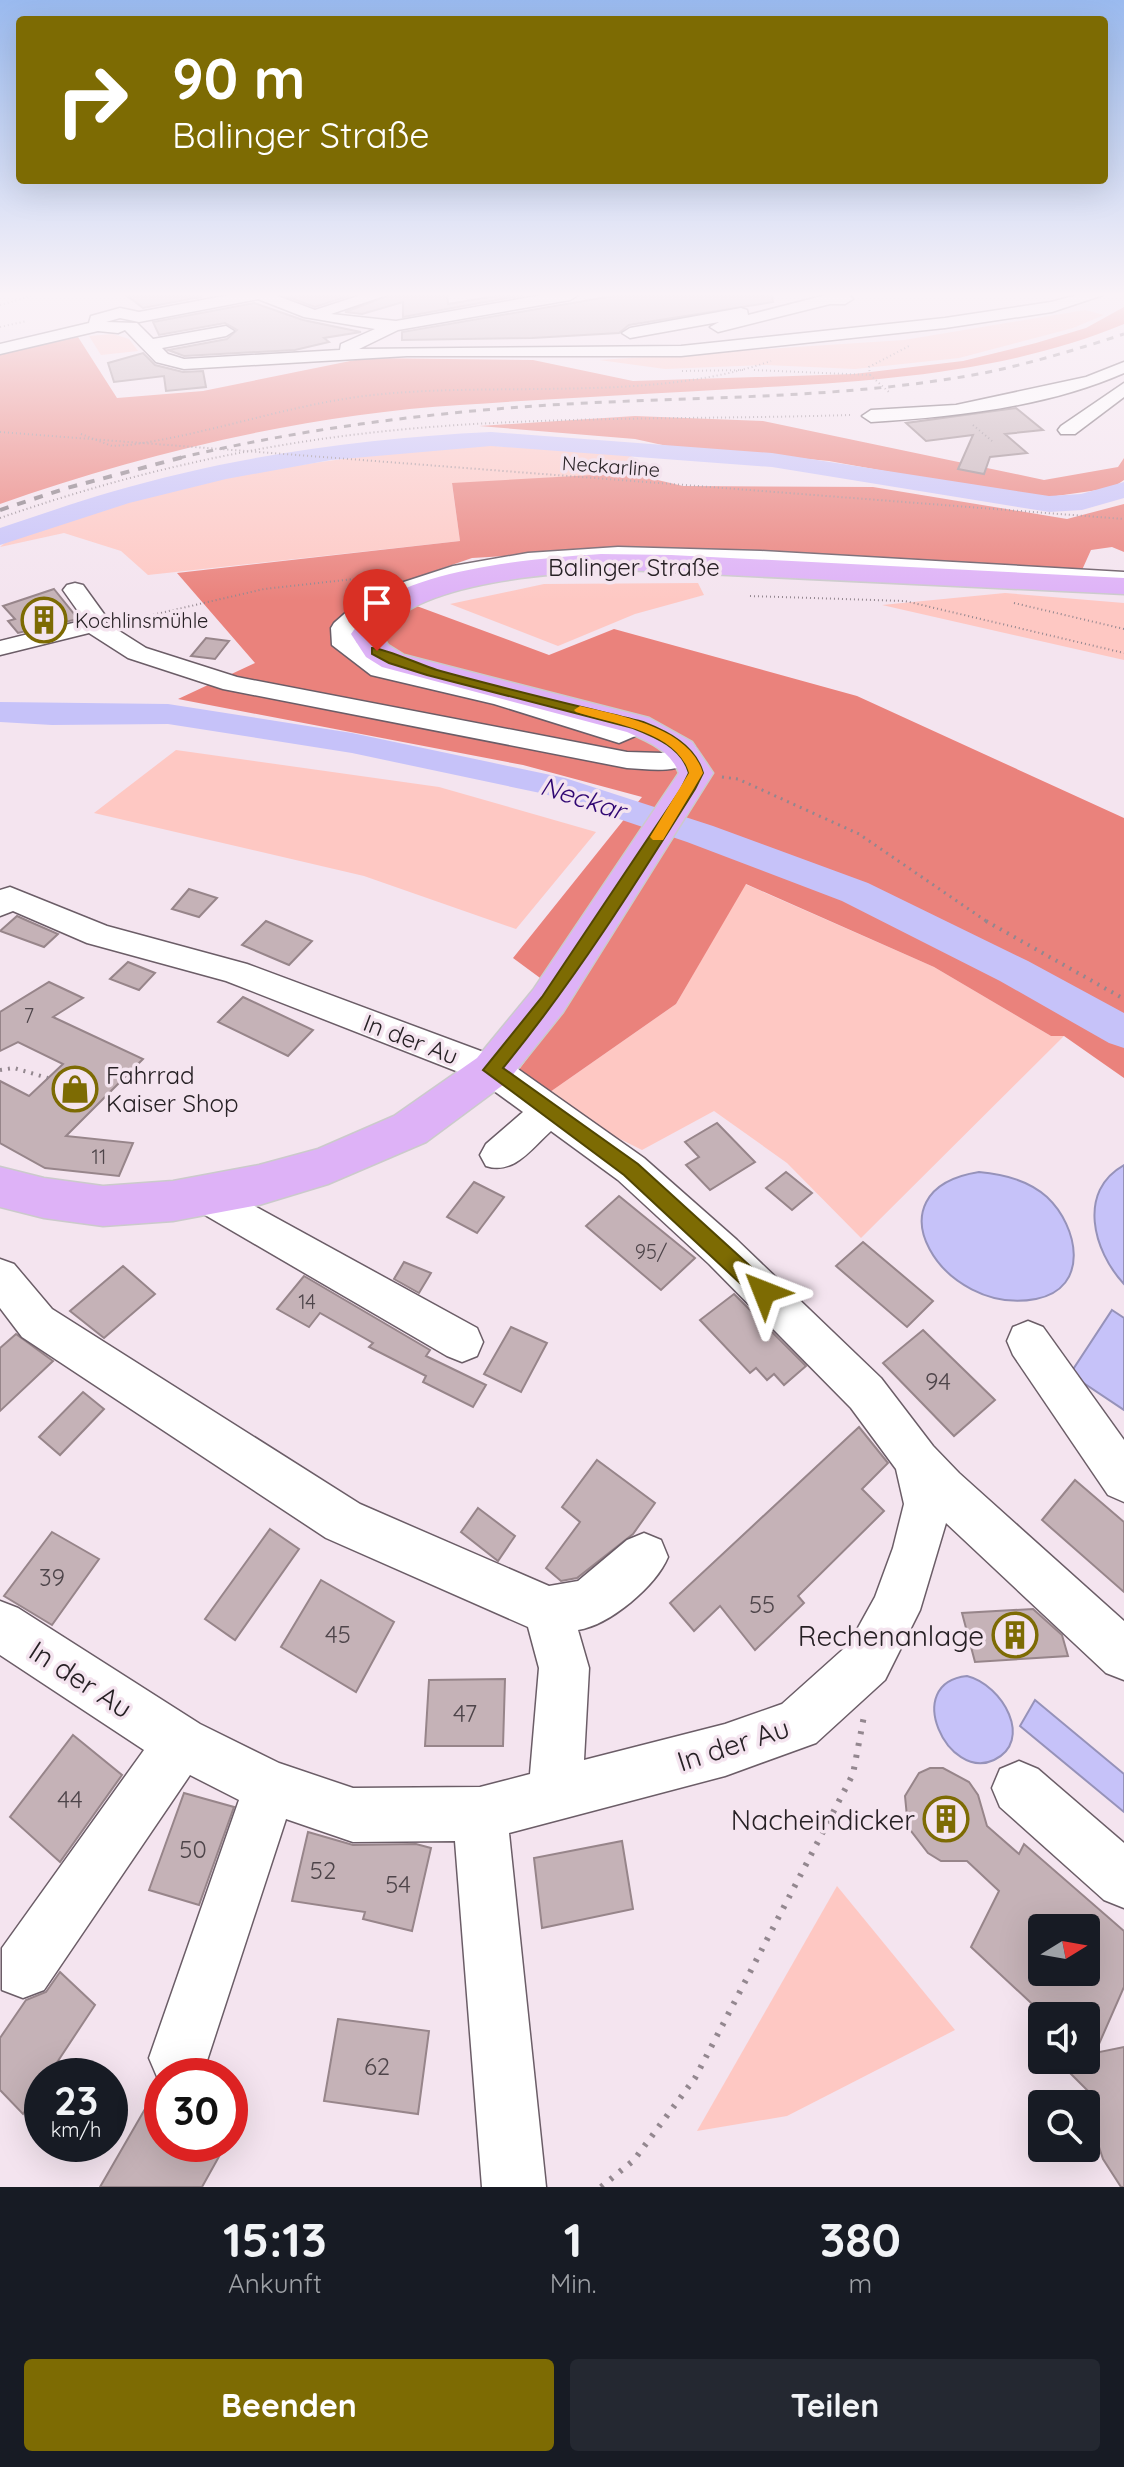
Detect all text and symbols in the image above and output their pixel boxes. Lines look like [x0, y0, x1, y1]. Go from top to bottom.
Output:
text: 90 m [172, 43, 306, 113]
icon: right [40, 48, 144, 152]
text: Balinger Straße [172, 112, 430, 157]
street label: Neckarline [561, 450, 661, 482]
street label: Balinger Straße [548, 552, 720, 582]
pin [343, 569, 411, 651]
icon: arrive [355, 581, 399, 625]
building icon: Kochlinsmühle [20, 596, 68, 644]
place label: Kochlinsmühle [75, 608, 208, 633]
water label: Neckar [537, 769, 632, 828]
house number: 7 [24, 1003, 34, 1028]
street label: In der Au [359, 1007, 463, 1071]
place label: Fahrrad Kaiser Shop [106, 1060, 239, 1118]
shop icon: Fahrrad Kaiser Shop [51, 1065, 99, 1113]
house number: 11 [92, 1144, 106, 1169]
house number: 95/ [635, 1239, 668, 1264]
position arrow [722, 1250, 806, 1334]
house number: 14 [298, 1289, 316, 1314]
house number: 94 [925, 1366, 951, 1396]
house number: 39 [39, 1562, 65, 1592]
house number: 55 [749, 1589, 775, 1619]
building icon: Rechenanlage [991, 1611, 1039, 1659]
place label: Rechenanlage [798, 1618, 984, 1653]
house number: 45 [325, 1619, 351, 1649]
street label: In der Au [23, 1633, 139, 1725]
house number: 47 [453, 1698, 477, 1728]
street label: In der Au [673, 1709, 793, 1779]
house number: 44 [57, 1784, 83, 1814]
building icon: Nacheindicker [922, 1795, 970, 1843]
place label: Nacheindicker [731, 1802, 915, 1837]
house number: 50 [179, 1834, 207, 1864]
house number: 52 [310, 1855, 336, 1885]
house number: 54 [385, 1869, 411, 1899]
north arrow [1028, 1914, 1100, 1986]
map controls [1028, 1914, 1100, 2162]
button: sound [1028, 2002, 1100, 2074]
house number: 62 [364, 2051, 390, 2081]
speed limit sign: 30 [144, 2058, 248, 2162]
text: 23 [54, 2075, 98, 2125]
button: search [1028, 2090, 1100, 2162]
text: km/h [51, 2117, 101, 2142]
text: 15:13 [223, 2209, 327, 2269]
text: 1 [564, 2209, 583, 2269]
text: 380 [820, 2209, 901, 2269]
text: Ankunft [228, 2267, 322, 2300]
text: Min. [550, 2267, 597, 2300]
text: m [848, 2267, 872, 2300]
button: Beenden [24, 2359, 554, 2451]
button: Teilen [570, 2359, 1100, 2451]

